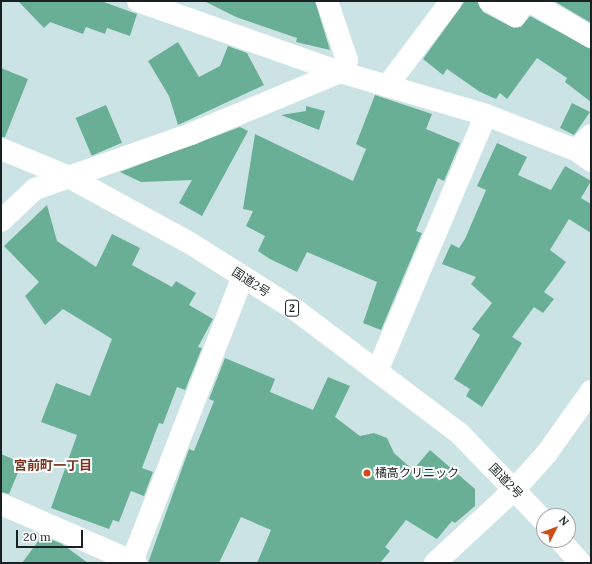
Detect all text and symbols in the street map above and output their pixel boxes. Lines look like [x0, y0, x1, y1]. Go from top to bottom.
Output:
street label: 国道2号 [229, 264, 273, 300]
road number: 2 [285, 299, 299, 317]
district label: 宮前町一丁目 [14, 458, 92, 474]
street label: 国道2号 [486, 461, 526, 501]
place label: 橘高クリニック [375, 466, 459, 480]
marker: 橘高クリニック [362, 468, 372, 478]
north arrow [536, 508, 576, 548]
text: N [556, 513, 572, 528]
scale bar [18, 522, 85, 548]
text: 20 m [23, 529, 51, 544]

